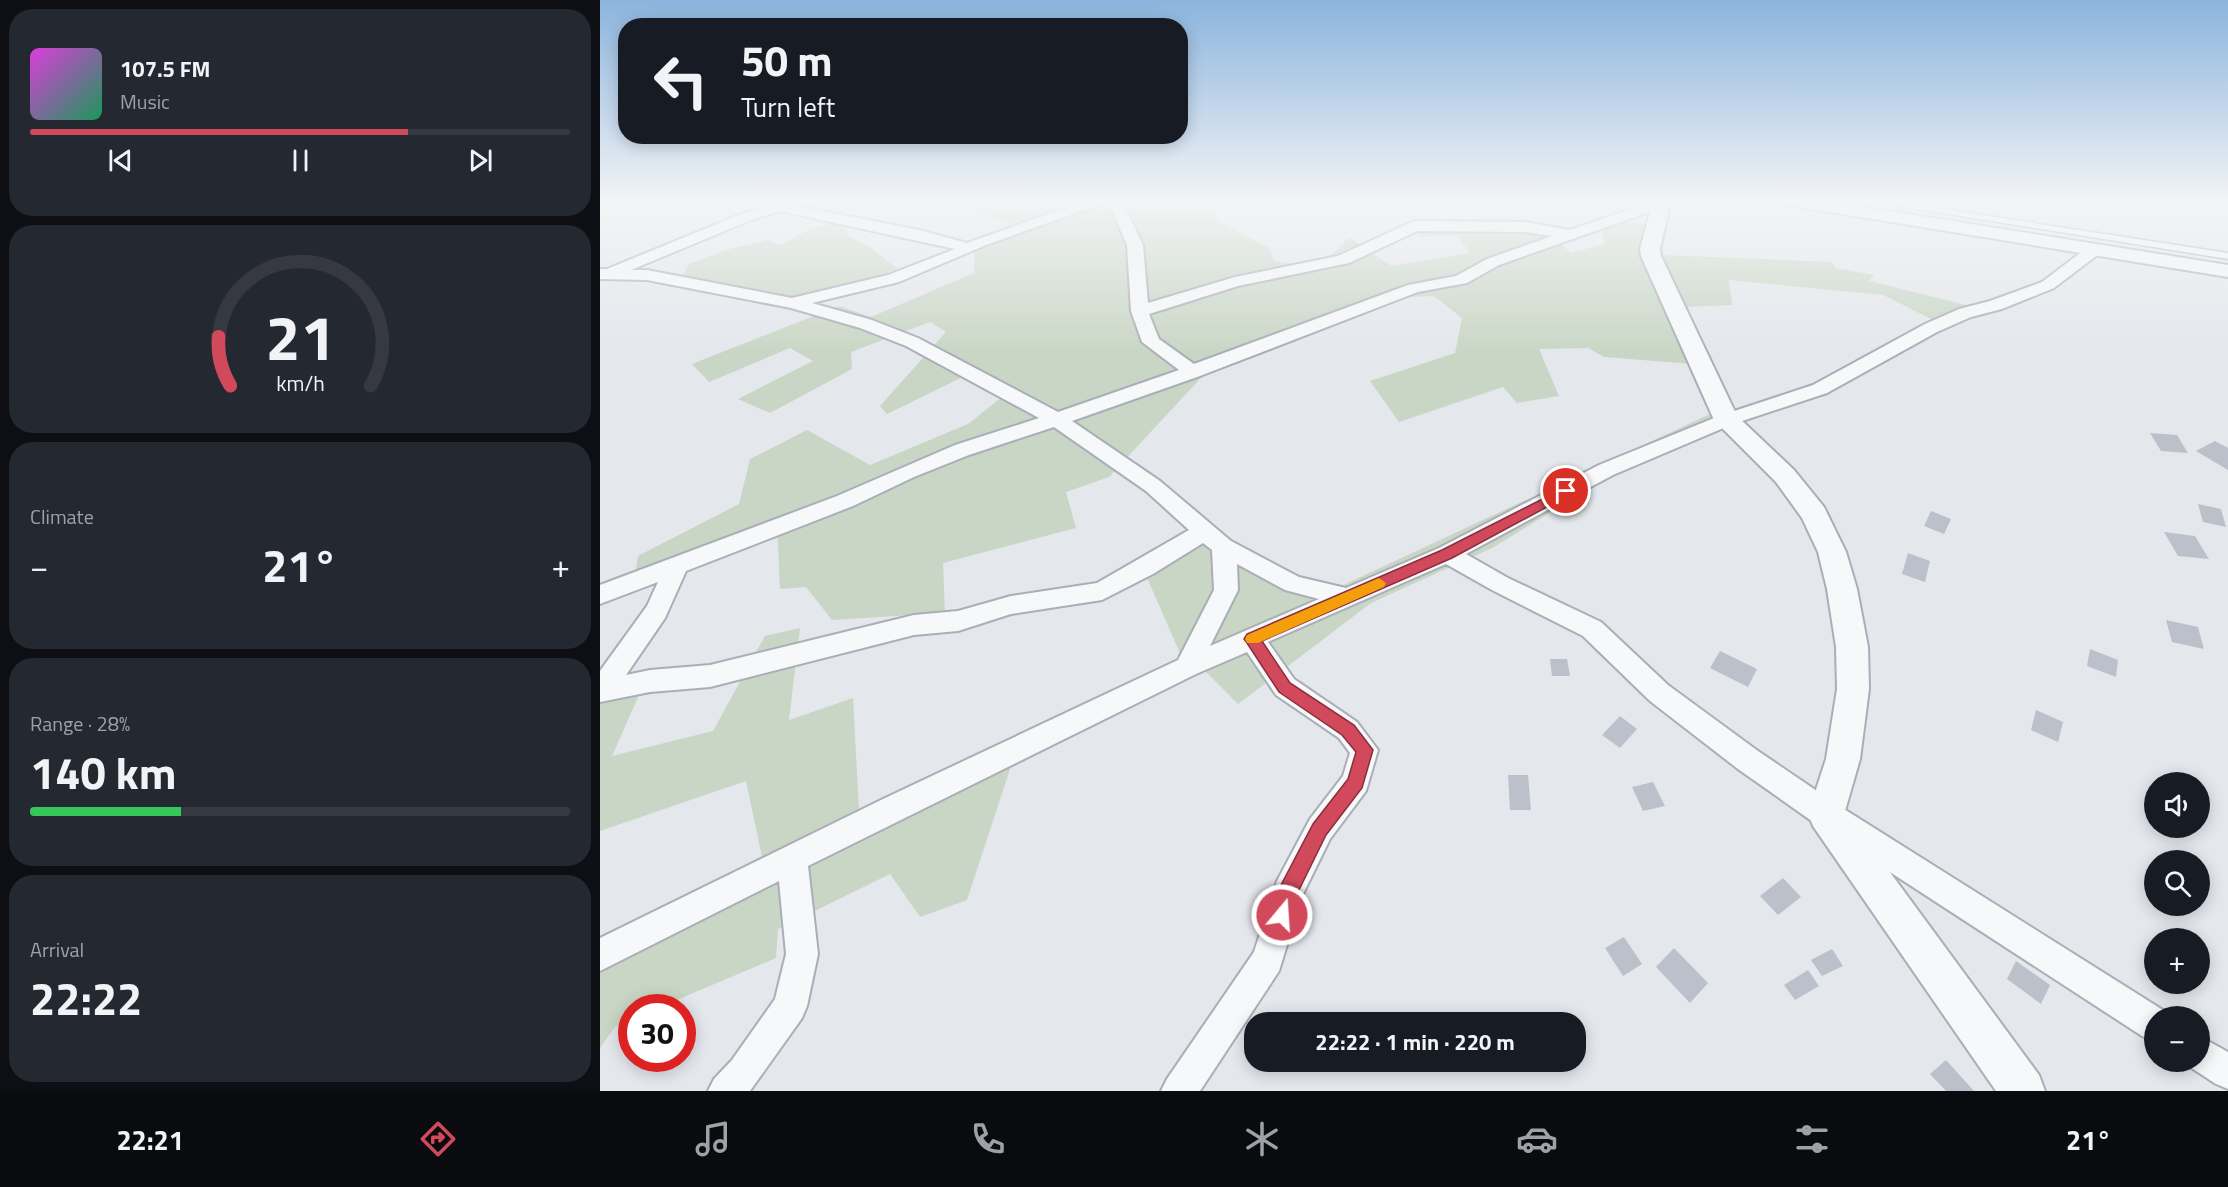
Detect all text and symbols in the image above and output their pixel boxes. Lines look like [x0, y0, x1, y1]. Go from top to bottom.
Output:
text: 50 m [741, 28, 833, 92]
icon: left [642, 42, 720, 120]
text: 107.5 FM [120, 52, 210, 86]
text: Music [120, 86, 170, 117]
text: Turn left [741, 86, 835, 127]
icon: previous [104, 144, 137, 177]
icon: pause [284, 144, 317, 177]
icon: next [464, 144, 497, 177]
text: 21 [265, 289, 335, 384]
text: km/h [276, 368, 324, 400]
pin [1540, 465, 1591, 516]
icon: arrive [1549, 474, 1582, 507]
text: Climate [30, 501, 94, 532]
text: 21° [262, 531, 338, 599]
text: − [30, 541, 48, 591]
text: + [552, 541, 570, 591]
text: Range · 28% [30, 708, 130, 739]
text: 140 km [30, 738, 176, 806]
map controls [2144, 772, 2210, 1072]
button: sound [2144, 772, 2210, 838]
button: search [2144, 850, 2210, 916]
position arrow [1250, 883, 1314, 947]
button: + [2144, 928, 2210, 994]
text: Arrival [30, 934, 84, 965]
text: 22:22 [30, 964, 142, 1032]
speed limit sign: 30 [618, 994, 696, 1072]
button: − [2144, 1006, 2210, 1072]
text: 22:22 · 1 min · 220 m [1315, 1025, 1515, 1059]
icon: directions [417, 1118, 459, 1160]
icon: music [692, 1118, 734, 1160]
icon: phone [967, 1118, 1009, 1160]
icon: climate [1241, 1118, 1283, 1160]
icon: car [1516, 1118, 1558, 1160]
icon: filters [1791, 1118, 1833, 1160]
text: 22:21 [116, 1119, 184, 1160]
text: 21° [2066, 1119, 2111, 1160]

